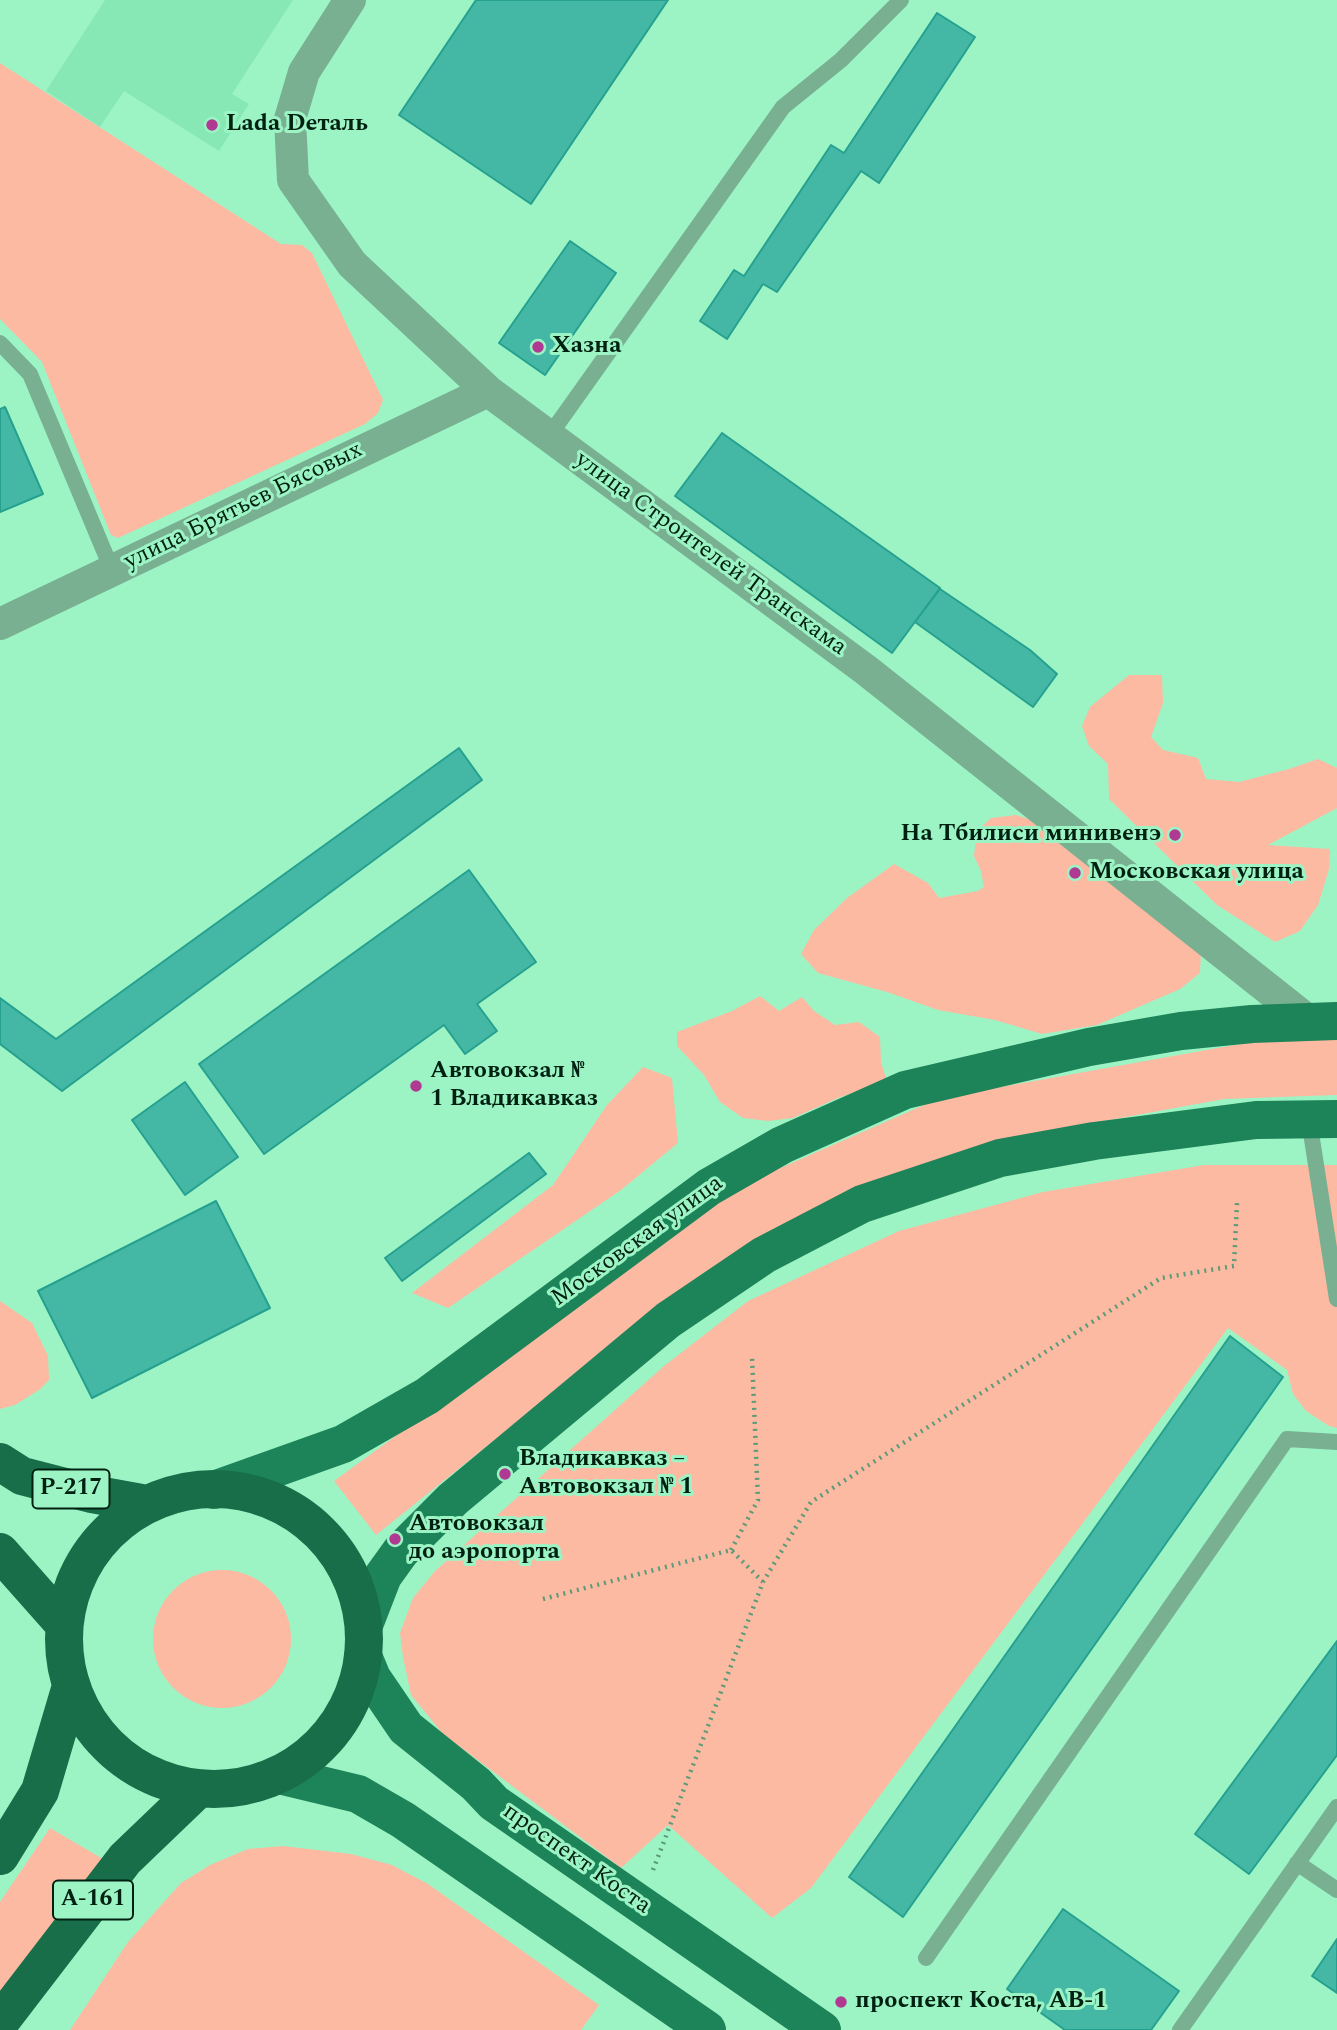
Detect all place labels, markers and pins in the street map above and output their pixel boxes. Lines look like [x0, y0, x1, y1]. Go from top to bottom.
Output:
place label: Lada Dеталь [226, 111, 368, 139]
marker: Lada Dеталь [204, 117, 220, 133]
place label: Хазна [552, 333, 622, 361]
marker: Хазна [530, 339, 546, 355]
place label: На Тбилиси минивенэ [900, 821, 1161, 849]
marker: На Тбилиси минивенэ [1167, 827, 1183, 843]
place label: Московская улица [1089, 859, 1304, 887]
marker: Московская улица [1067, 865, 1083, 881]
place label: Автовокзал № 1 Владикавказ [430, 1058, 598, 1114]
marker: Автовокзал № 1 Владикавказ [408, 1078, 424, 1094]
place label: Владикавказ – Автовокзал № 1 [519, 1446, 693, 1502]
marker: Владикавказ – Автовокзал № 1 [497, 1466, 513, 1482]
place label: Автовокзал до аэропорта [409, 1511, 560, 1567]
marker: Автовокзал до аэропорта [387, 1531, 403, 1547]
place label: проспект Коста, АВ-1 [855, 1988, 1107, 2016]
marker: проспект Коста, АВ-1 [833, 1994, 849, 2010]

